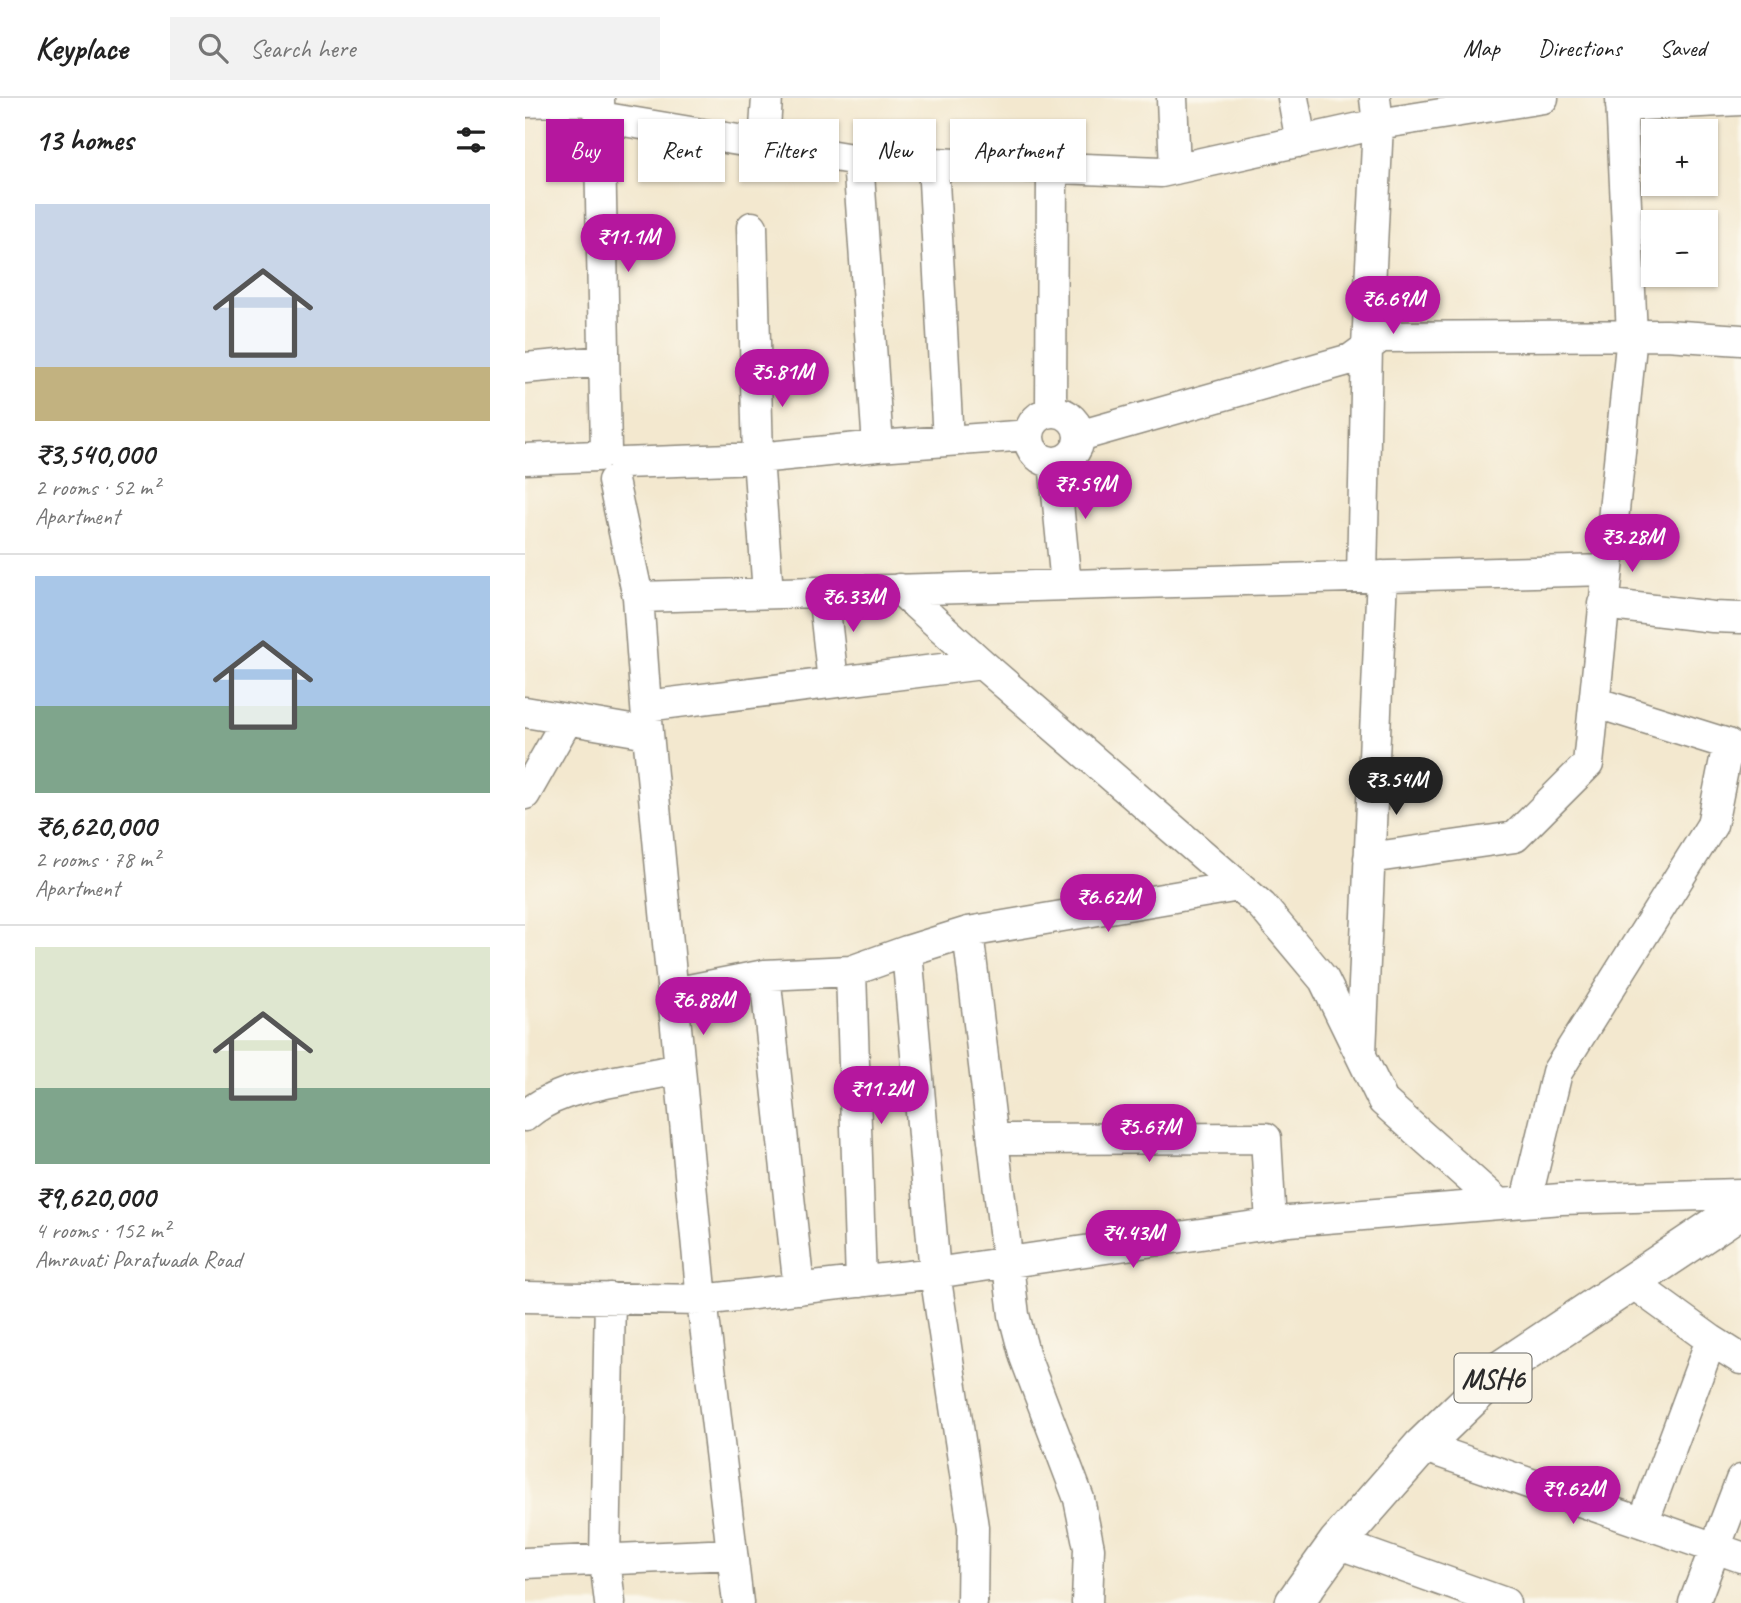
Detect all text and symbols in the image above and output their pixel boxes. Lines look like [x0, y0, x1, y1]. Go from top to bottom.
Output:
search box [170, 17, 660, 80]
text: Keyplace [35, 27, 128, 69]
icon: search [194, 29, 232, 67]
text: Search here [250, 32, 356, 65]
text: Map [1463, 33, 1500, 63]
text: Directions [1538, 33, 1621, 63]
text: Saved [1659, 33, 1706, 63]
chip: Buy [546, 119, 624, 182]
chip: Rent [638, 119, 725, 182]
chip: Filters [739, 119, 839, 182]
chip: New [853, 119, 936, 182]
chip: Apartment [950, 119, 1086, 182]
map controls [1641, 119, 1718, 287]
button: + [1641, 119, 1718, 196]
text: 13 homes [35, 121, 133, 159]
icon: filters [452, 121, 490, 159]
button: − [1641, 210, 1718, 287]
pin: ₹11.1M [571, 214, 685, 274]
text: ₹11.1M [597, 222, 659, 251]
icon: home [200, 250, 326, 376]
pin: ₹6.69M [1336, 276, 1450, 336]
text: ₹6.69M [1361, 284, 1425, 313]
pin: ₹5.81M [725, 350, 839, 409]
text: ₹5.81M [751, 357, 813, 386]
text: ₹3,540,000 [35, 435, 154, 473]
pin: ₹7.59M [1028, 462, 1142, 521]
text: ₹7.59M [1054, 469, 1116, 498]
text: 2 rooms · 52 m² [35, 473, 159, 502]
text: Apartment [35, 502, 120, 531]
pin: ₹3.28M [1575, 514, 1689, 574]
text: ₹3.28M [1601, 522, 1663, 551]
pin: ₹6.33M [796, 574, 910, 634]
text: ₹6.33M [821, 582, 885, 611]
icon: home [200, 622, 326, 748]
pin: ₹3.54M [1339, 758, 1453, 817]
text: ₹3.54M [1365, 765, 1427, 794]
text: ₹6,620,000 [35, 807, 156, 845]
text: 2 rooms · 78 m² [35, 845, 159, 874]
text: Apartment [35, 874, 120, 903]
pin: ₹6.62M [1051, 874, 1165, 934]
text: ₹6.62M [1076, 882, 1140, 911]
pin: ₹6.88M [646, 978, 760, 1037]
text: ₹6.88M [671, 985, 735, 1014]
icon: home [200, 993, 326, 1119]
pin: ₹11.2M [824, 1066, 938, 1126]
text: ₹11.2M [850, 1074, 912, 1103]
pin: ₹5.67M [1092, 1104, 1206, 1164]
text: ₹5.67M [1118, 1112, 1180, 1141]
text: ₹9,620,000 [35, 1178, 155, 1216]
pin: ₹4.43M [1076, 1210, 1190, 1270]
text: 4 rooms · 152 m² [35, 1216, 170, 1245]
text: ₹4.43M [1102, 1218, 1164, 1247]
text: Amravati Paratwada Road [35, 1245, 242, 1274]
road number: MSH6 [1455, 1354, 1531, 1402]
pin: ₹9.62M [1516, 1466, 1630, 1526]
text: ₹9.62M [1542, 1474, 1604, 1503]

